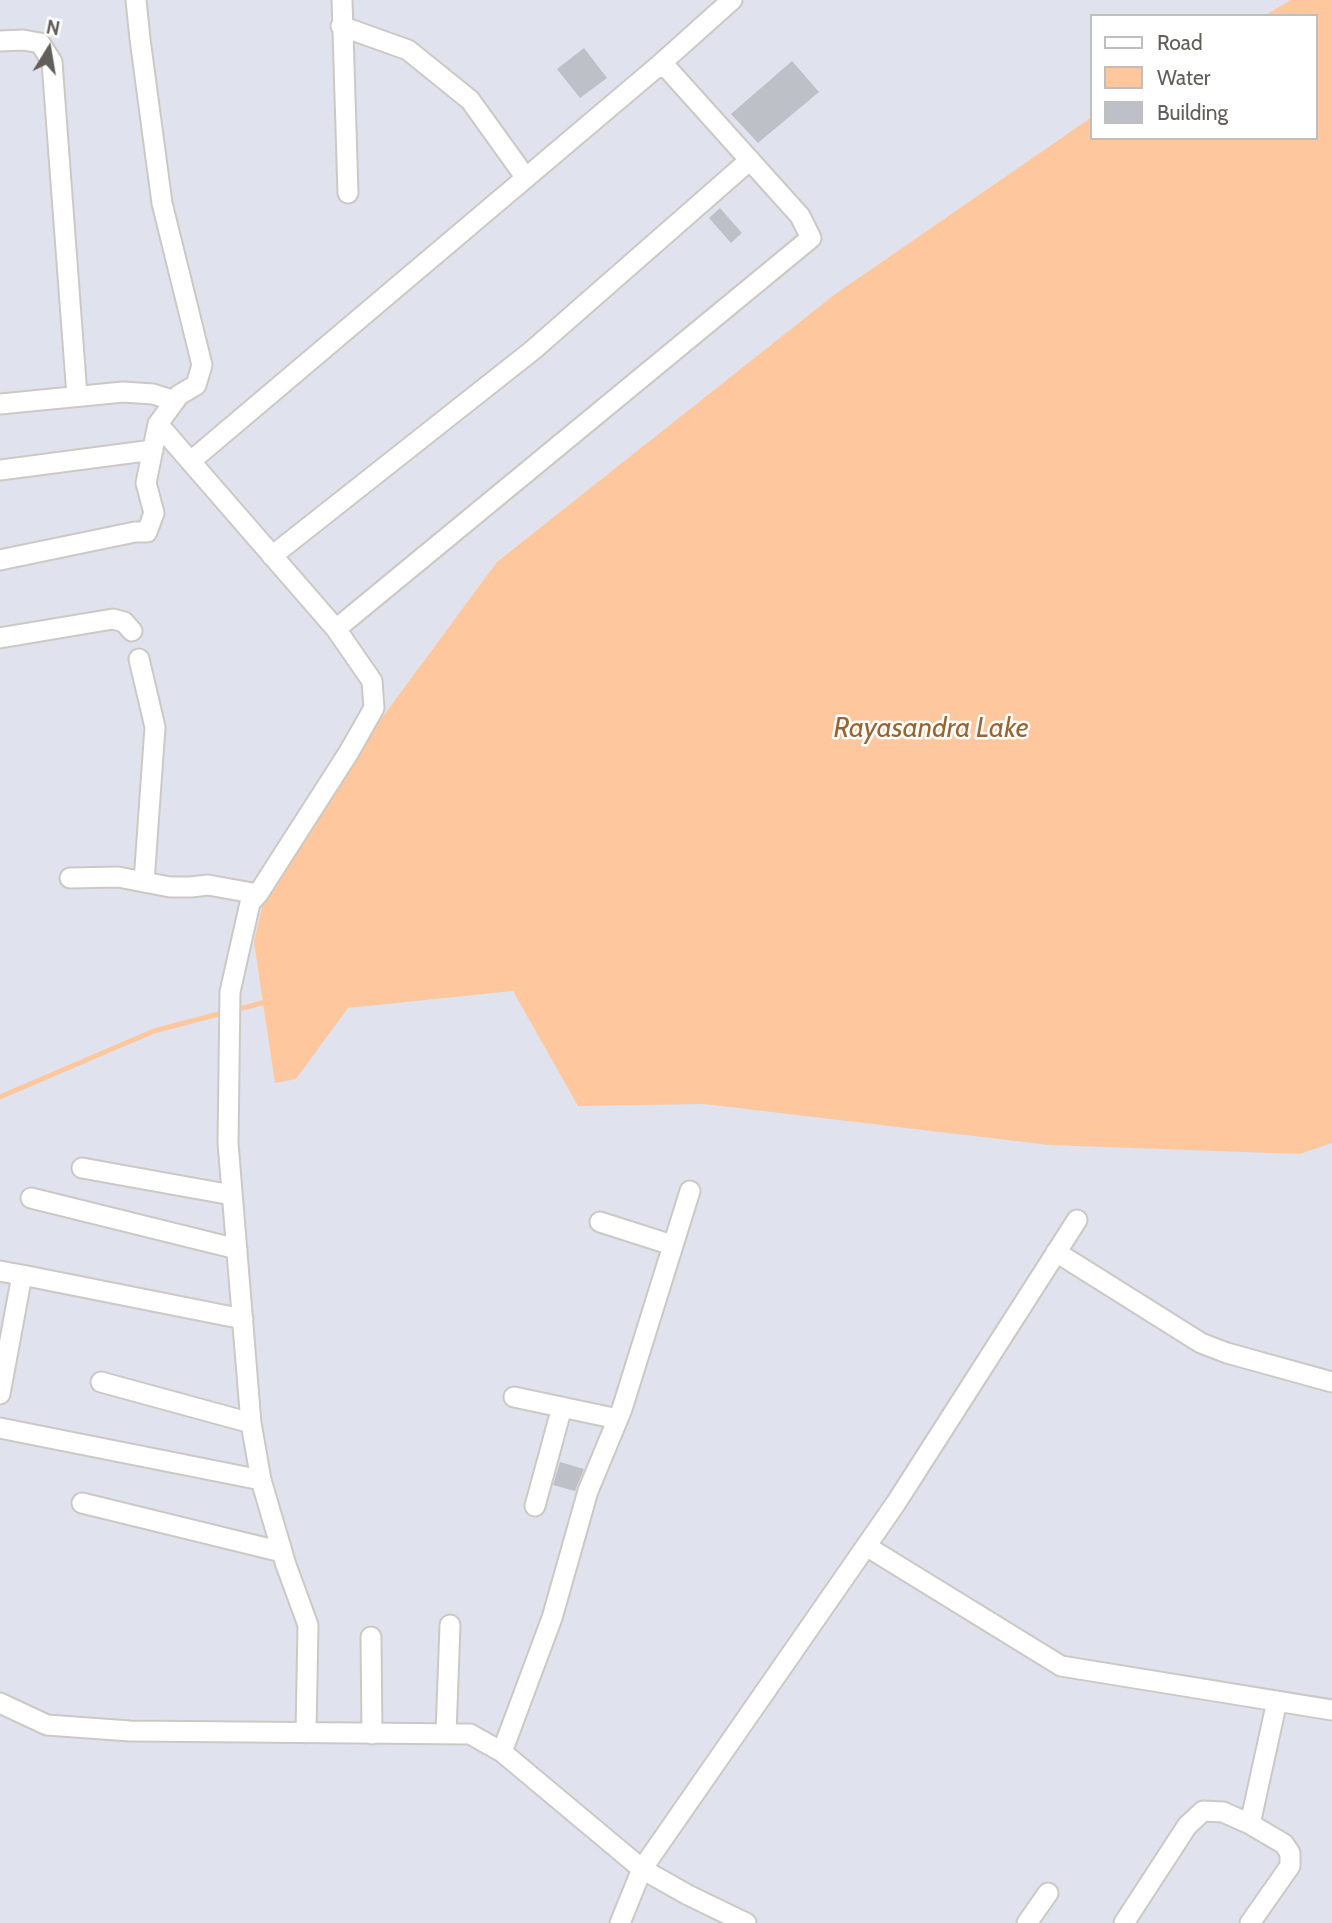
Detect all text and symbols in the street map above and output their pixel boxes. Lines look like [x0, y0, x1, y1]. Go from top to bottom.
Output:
north arrow [14, 14, 84, 84]
legend [1090, 14, 1318, 140]
text: N [44, 15, 62, 40]
text: Road [1157, 30, 1203, 55]
text: Water [1157, 65, 1210, 90]
text: Building [1157, 100, 1228, 125]
water label: Rayasandra Lake [833, 712, 1029, 746]

